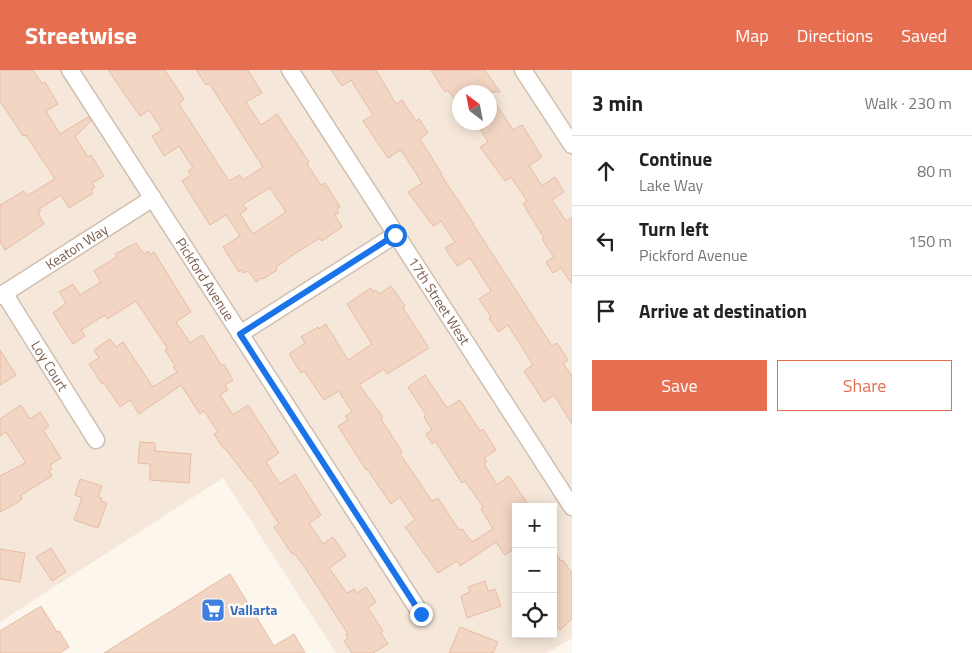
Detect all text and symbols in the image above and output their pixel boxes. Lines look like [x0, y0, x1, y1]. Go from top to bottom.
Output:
text: Streetwise [25, 17, 137, 53]
text: Map [735, 22, 769, 49]
text: Directions [797, 22, 873, 49]
text: Saved [901, 22, 947, 49]
north arrow [452, 85, 497, 130]
text: 3 min [592, 87, 643, 119]
text: Walk · 230 m [864, 91, 952, 115]
text: Continue [639, 144, 712, 173]
icon: ahead [592, 157, 620, 185]
text: 80 m [917, 159, 952, 183]
text: Lake Way [639, 173, 703, 197]
text: Turn left [639, 214, 709, 243]
street label: Keaton Way [41, 218, 112, 274]
route start [384, 224, 407, 247]
icon: left [592, 227, 620, 255]
text: 150 m [908, 229, 952, 253]
street label: Pickford Avenue [171, 233, 240, 325]
text: Pickford Avenue [639, 243, 748, 267]
street label: 17th Street West [403, 253, 476, 349]
text: Arrive at destination [639, 296, 807, 325]
icon: arrive [592, 297, 620, 325]
street label: Loy Court [26, 336, 74, 395]
button: Save [592, 360, 767, 411]
button: Share [777, 360, 952, 411]
map controls [512, 503, 557, 638]
button: + [512, 503, 557, 548]
button: − [512, 548, 557, 593]
button: locate [512, 593, 557, 638]
supermarket icon: Vallarta [200, 597, 226, 623]
place label: Vallarta [230, 599, 277, 620]
route end [410, 603, 433, 626]

